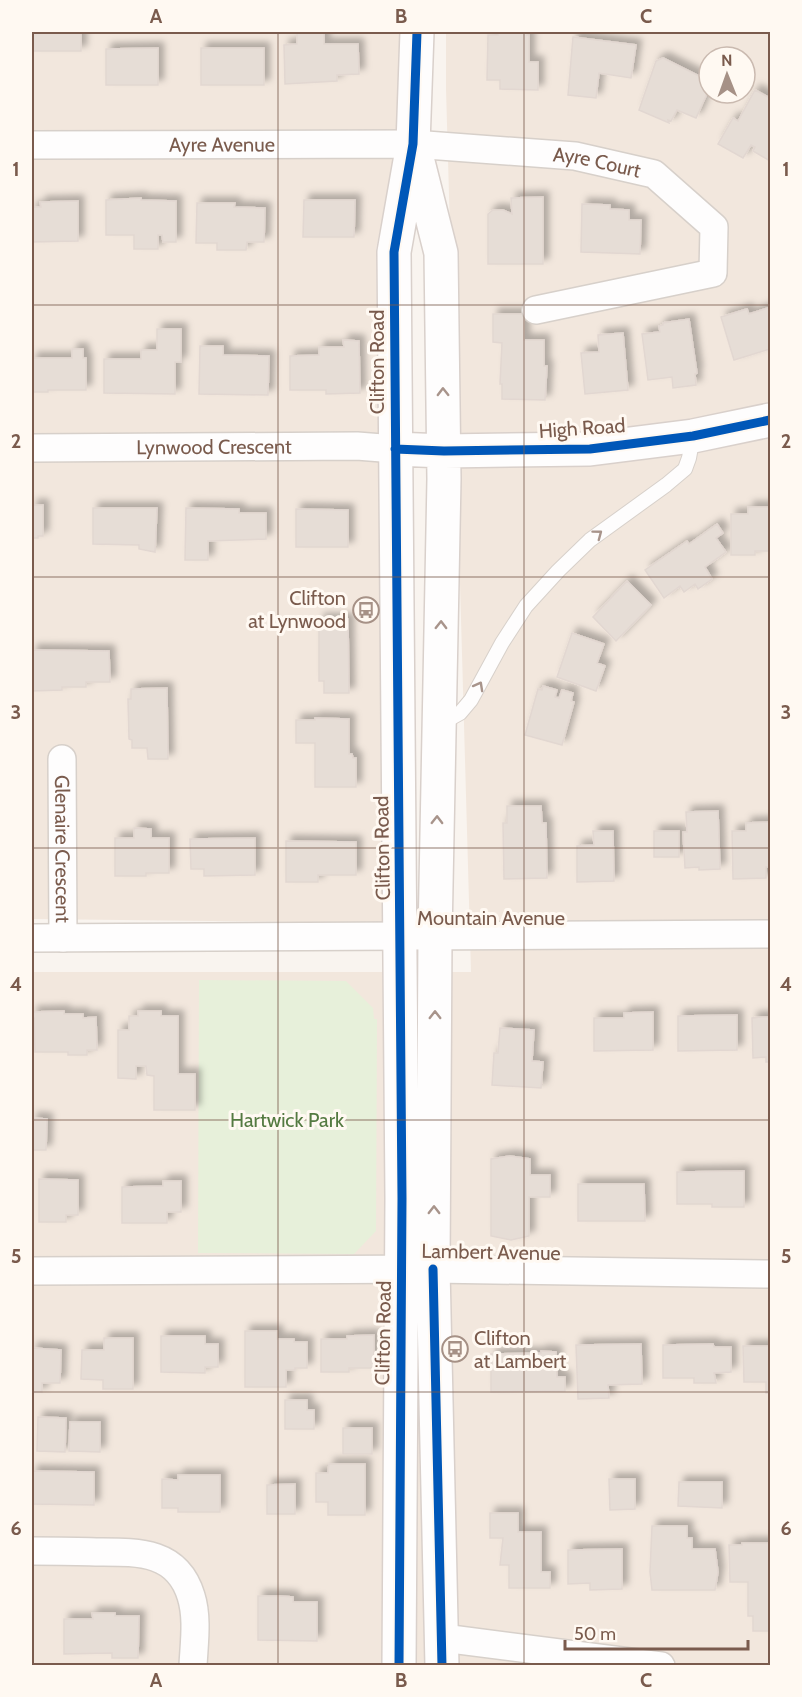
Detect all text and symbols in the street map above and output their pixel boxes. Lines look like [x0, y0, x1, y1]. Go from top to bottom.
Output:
text: A [150, 4, 163, 28]
text: B [395, 4, 407, 28]
text: C [640, 4, 652, 28]
north arrow [697, 45, 757, 105]
text: N [721, 51, 733, 70]
street label: Ayre Avenue [169, 132, 275, 157]
street label: Ayre Court [552, 142, 643, 183]
text: 1 [12, 157, 20, 181]
text: 1 [782, 157, 790, 181]
street label: Clifton Road [365, 310, 389, 414]
one-way arrow [437, 388, 450, 397]
street label: High Road [538, 413, 626, 443]
text: 2 [11, 429, 21, 453]
text: 2 [781, 429, 791, 453]
street label: Lynwood Crescent [136, 434, 292, 459]
one-way arrow [592, 530, 603, 541]
place label: Clifton at Lynwood [248, 586, 346, 633]
bus stop icon: Clifton at Lynwood [351, 595, 381, 625]
one-way arrow [434, 621, 447, 630]
one-way arrow [472, 682, 483, 692]
text: 3 [11, 700, 21, 724]
text: 3 [781, 700, 791, 724]
street label: Glenaire Crescent [50, 775, 75, 923]
street label: Clifton Road [369, 795, 395, 901]
one-way arrow [431, 816, 443, 825]
street label: Mountain Avenue [417, 906, 565, 930]
text: 4 [10, 972, 22, 996]
text: 4 [780, 972, 792, 996]
one-way arrow [429, 1011, 441, 1020]
park label: Hartwick Park [230, 1108, 344, 1132]
one-way arrow [428, 1206, 440, 1215]
street label: Lambert Avenue [421, 1239, 561, 1265]
text: 5 [11, 1244, 21, 1268]
text: 5 [781, 1244, 791, 1268]
street label: Clifton Road [370, 1280, 396, 1386]
place label: Clifton at Lambert [474, 1326, 566, 1373]
bus stop icon: Clifton at Lambert [440, 1334, 470, 1364]
text: 6 [10, 1516, 22, 1540]
text: 6 [780, 1516, 792, 1540]
scale bar [565, 1613, 748, 1651]
text: 50 m [574, 1623, 616, 1645]
text: A [150, 1668, 163, 1692]
text: B [395, 1668, 407, 1692]
text: C [640, 1668, 652, 1692]

